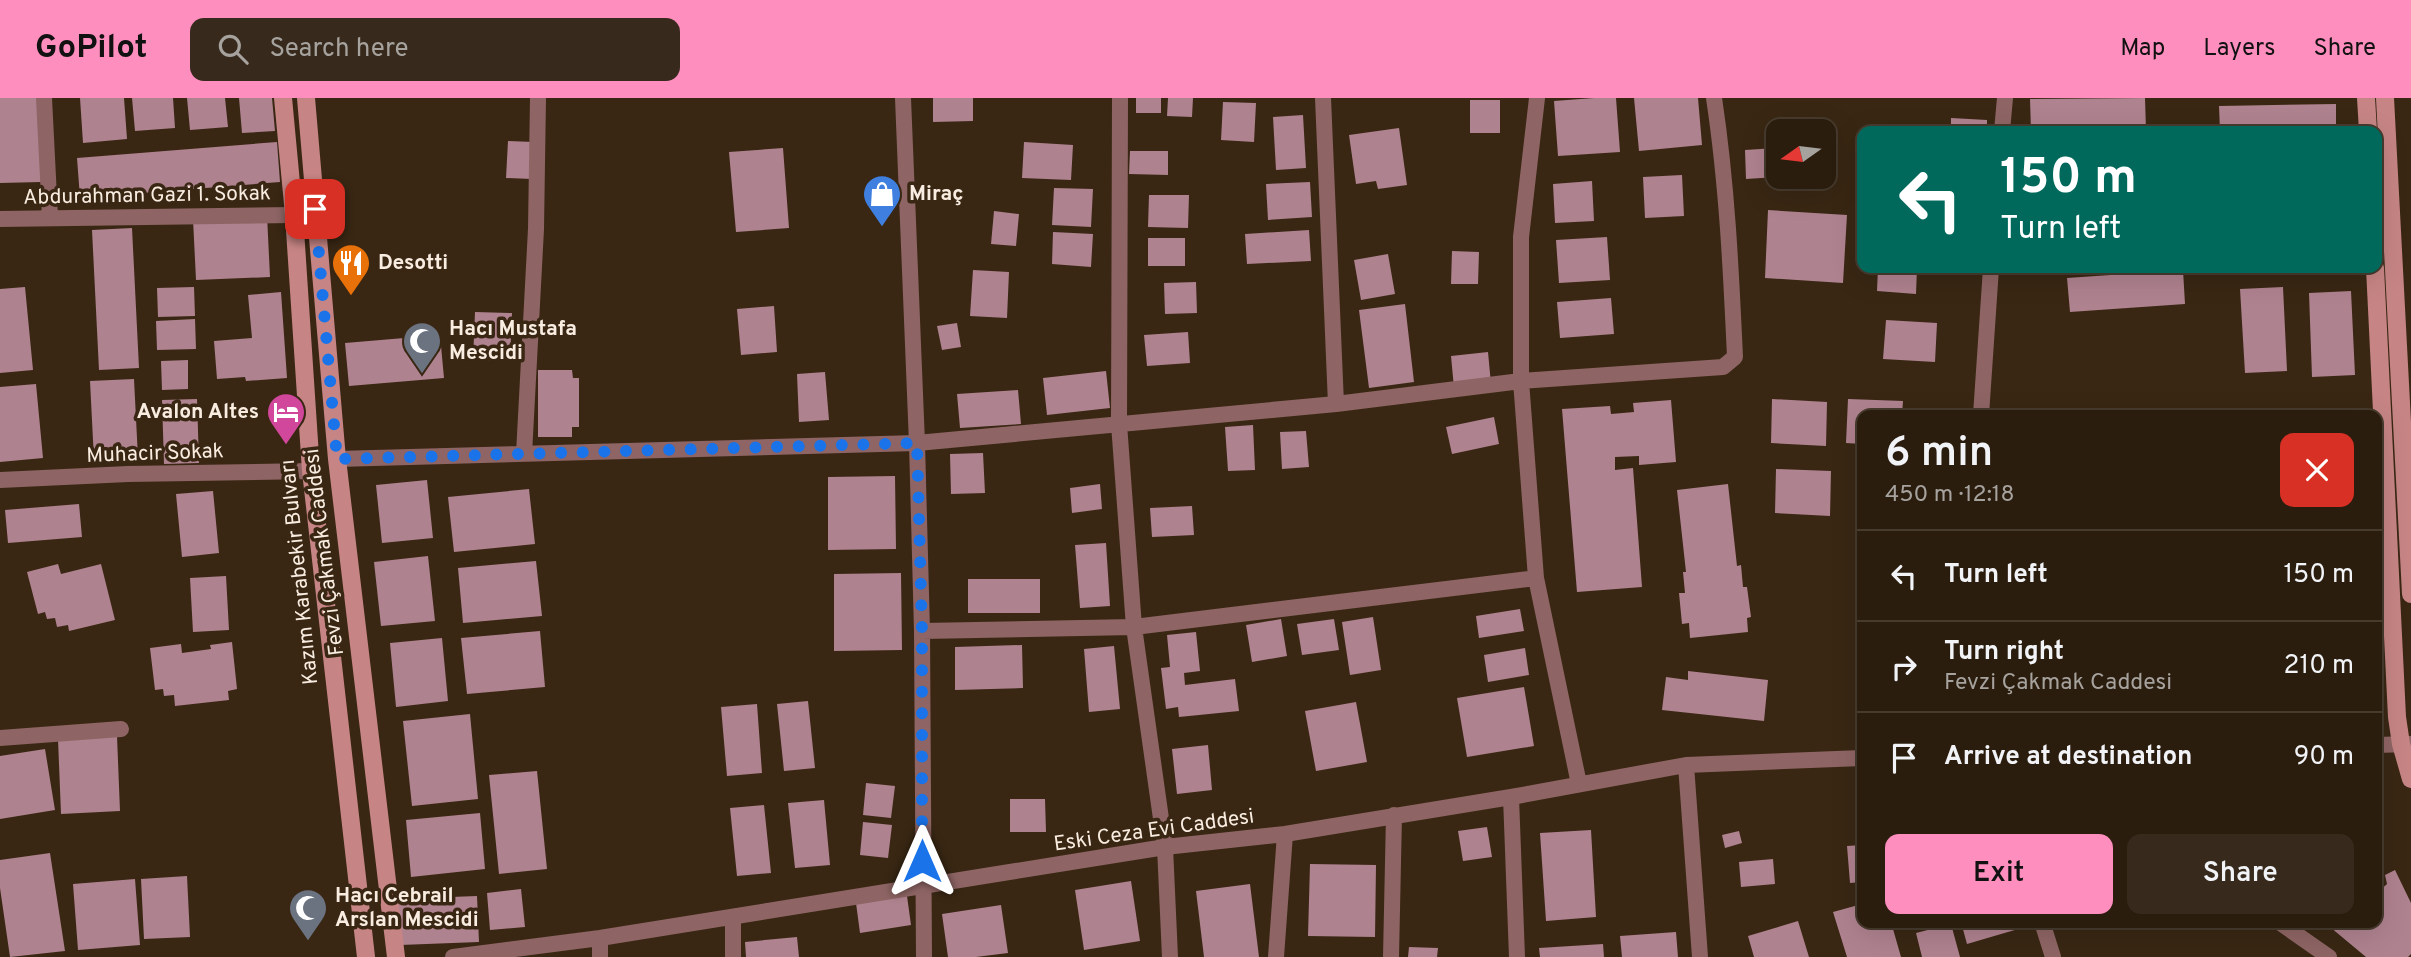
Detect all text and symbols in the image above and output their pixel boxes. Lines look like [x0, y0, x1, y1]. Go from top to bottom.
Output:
search box [190, 18, 680, 81]
text: GoPilot [35, 28, 148, 70]
icon: search [214, 30, 252, 68]
text: Search here [270, 33, 408, 66]
text: Map [2120, 34, 2165, 64]
text: Layers [2203, 34, 2275, 64]
text: Share [2313, 34, 2376, 64]
north arrow [1766, 119, 1836, 189]
map controls [1766, 119, 1836, 189]
text: 150 m [2000, 149, 2137, 211]
icon: left [1885, 154, 1976, 245]
shop icon: Miraç [861, 173, 903, 228]
pin [285, 179, 345, 239]
street label: Abdurahman Gazi 1. Sokak [23, 180, 271, 212]
place label: Miraç [909, 181, 964, 208]
icon: arrive [296, 190, 334, 228]
text: Turn left [2000, 210, 2121, 250]
restaurant icon: Desotti [330, 242, 372, 297]
place label: Desotti [378, 250, 448, 277]
place label: Hacı Mustafa Mescidi [449, 316, 577, 367]
mosque icon: Hacı Mustafa Mescidi [401, 320, 443, 375]
hotel icon: Avalon Altes [265, 391, 307, 446]
place label: Avalon Altes [136, 399, 259, 426]
text: 6 min [1885, 428, 1993, 481]
button: close [2280, 433, 2354, 507]
street label: Muhacir Sokak [86, 438, 224, 470]
street label: Fevzi Çakmak Caddesi [299, 447, 351, 657]
street label: Kazım Karabekir Bulvarı [275, 458, 325, 686]
text: 450 m · 12:18 [1885, 481, 2014, 510]
icon: left [1885, 557, 1923, 595]
text: Turn left [1944, 559, 2048, 592]
text: 150 m [2283, 559, 2354, 592]
text: Turn right [1944, 636, 2064, 669]
icon: right [1885, 648, 1923, 686]
text: 210 m [2284, 650, 2354, 683]
text: Fevzi Çakmak Caddesi [1944, 669, 2172, 698]
icon: arrive [1885, 739, 1923, 777]
text: Arrive at destination [1944, 741, 2192, 774]
text: 90 m [2294, 741, 2354, 774]
street label: Eski Ceza Evi Caddesi [1052, 804, 1256, 858]
position arrow [885, 824, 959, 898]
button: Exit [1885, 834, 2113, 914]
button: Share [2127, 834, 2354, 914]
place label: Hacı Cebrail Arslan Mescidi [335, 883, 479, 934]
mosque icon: Hacı Cebrail Arslan Mescidi [287, 887, 329, 942]

